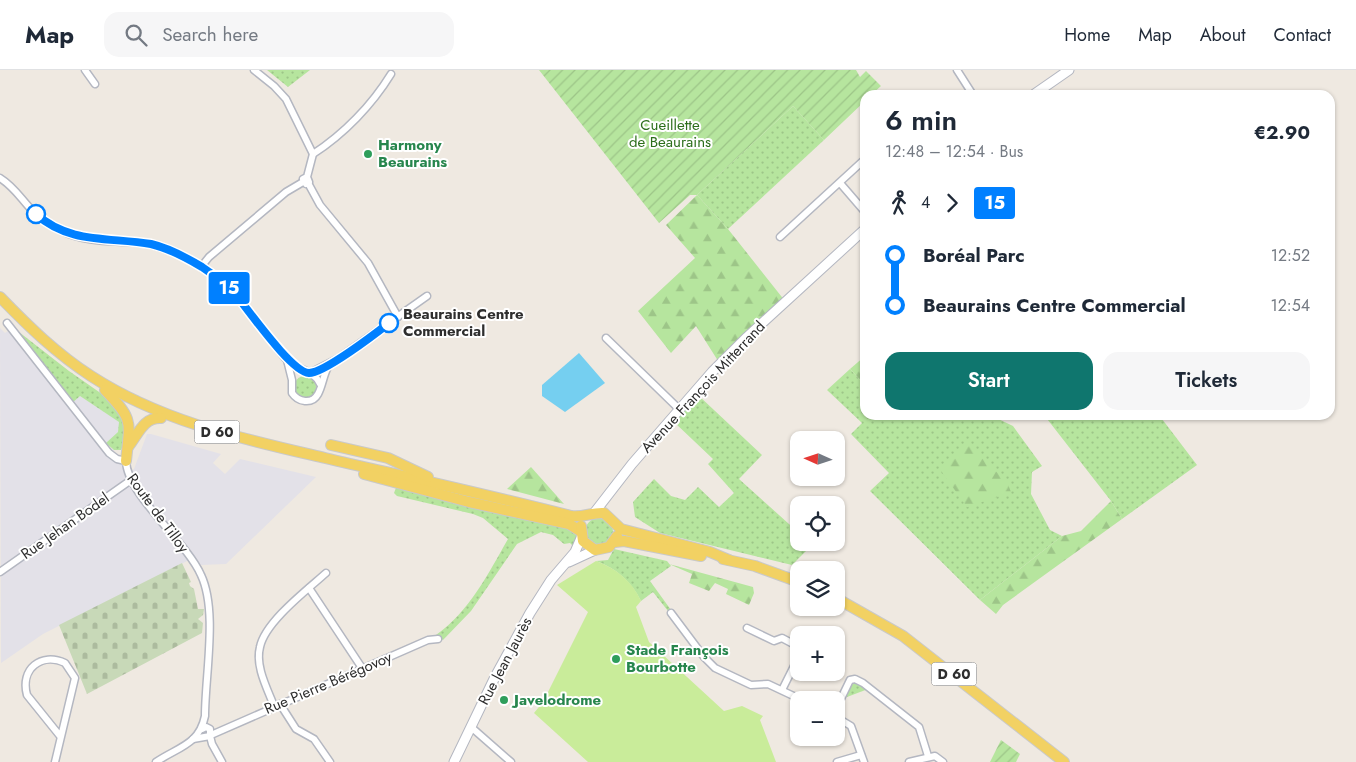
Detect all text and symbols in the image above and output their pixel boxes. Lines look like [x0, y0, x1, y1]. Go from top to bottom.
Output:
search box [104, 12, 454, 57]
text: Map [25, 17, 74, 52]
icon: search [122, 21, 150, 49]
text: Search here [162, 21, 258, 48]
text: Home [1064, 22, 1110, 48]
text: Map [1138, 22, 1172, 48]
text: About [1200, 22, 1245, 48]
text: Contact [1273, 22, 1331, 48]
text: 6 min [885, 100, 957, 141]
park label: Cueillette de Beaurains [629, 114, 711, 153]
text: €2.90 [1254, 119, 1310, 146]
place label: Harmony Beaurains [378, 134, 447, 173]
text: 12:48 – 12:54 · Bus [885, 140, 1023, 163]
marker: Harmony Beaurains [362, 148, 374, 160]
icon: walk [885, 189, 913, 217]
icon: forward [938, 189, 966, 217]
text: 15 [984, 190, 1005, 216]
text: 4 [921, 191, 930, 214]
unlabelled marker [26, 204, 46, 224]
text: Boréal Parc [923, 242, 1025, 269]
text: 12:52 [1271, 244, 1310, 267]
line badge: 15 [206, 272, 252, 304]
text: 15 [219, 275, 239, 301]
text: Beaurains Centre Commercial [923, 292, 1186, 319]
text: 12:54 [1271, 294, 1310, 317]
place label: Beaurains Centre Commercial [403, 303, 524, 342]
marker: Beaurains Centre Commercial [379, 313, 399, 333]
street label: Avenue François Mitterrand [636, 316, 770, 458]
button: Start [885, 352, 1093, 410]
button: Tickets [1103, 352, 1310, 410]
road number: D 60 [194, 421, 240, 444]
north arrow [790, 431, 845, 486]
map controls [790, 431, 845, 746]
street label: Route de Tilloy [122, 469, 195, 558]
street label: Rue Jehan Bodel [16, 487, 114, 565]
button: locate [790, 496, 845, 551]
button: layers [790, 561, 845, 616]
street label: Rue Jean Jaurès [473, 613, 537, 709]
button: + [790, 626, 845, 681]
place label: Stade François Bourbotte [626, 639, 729, 678]
street label: Rue Pierre Bérégovoy [261, 646, 396, 720]
marker: Stade François Bourbotte [610, 653, 622, 665]
road number: D 60 [932, 662, 976, 686]
place label: Javelodrome [511, 689, 601, 711]
button: − [790, 691, 845, 746]
marker: Javelodrome [498, 694, 510, 706]

